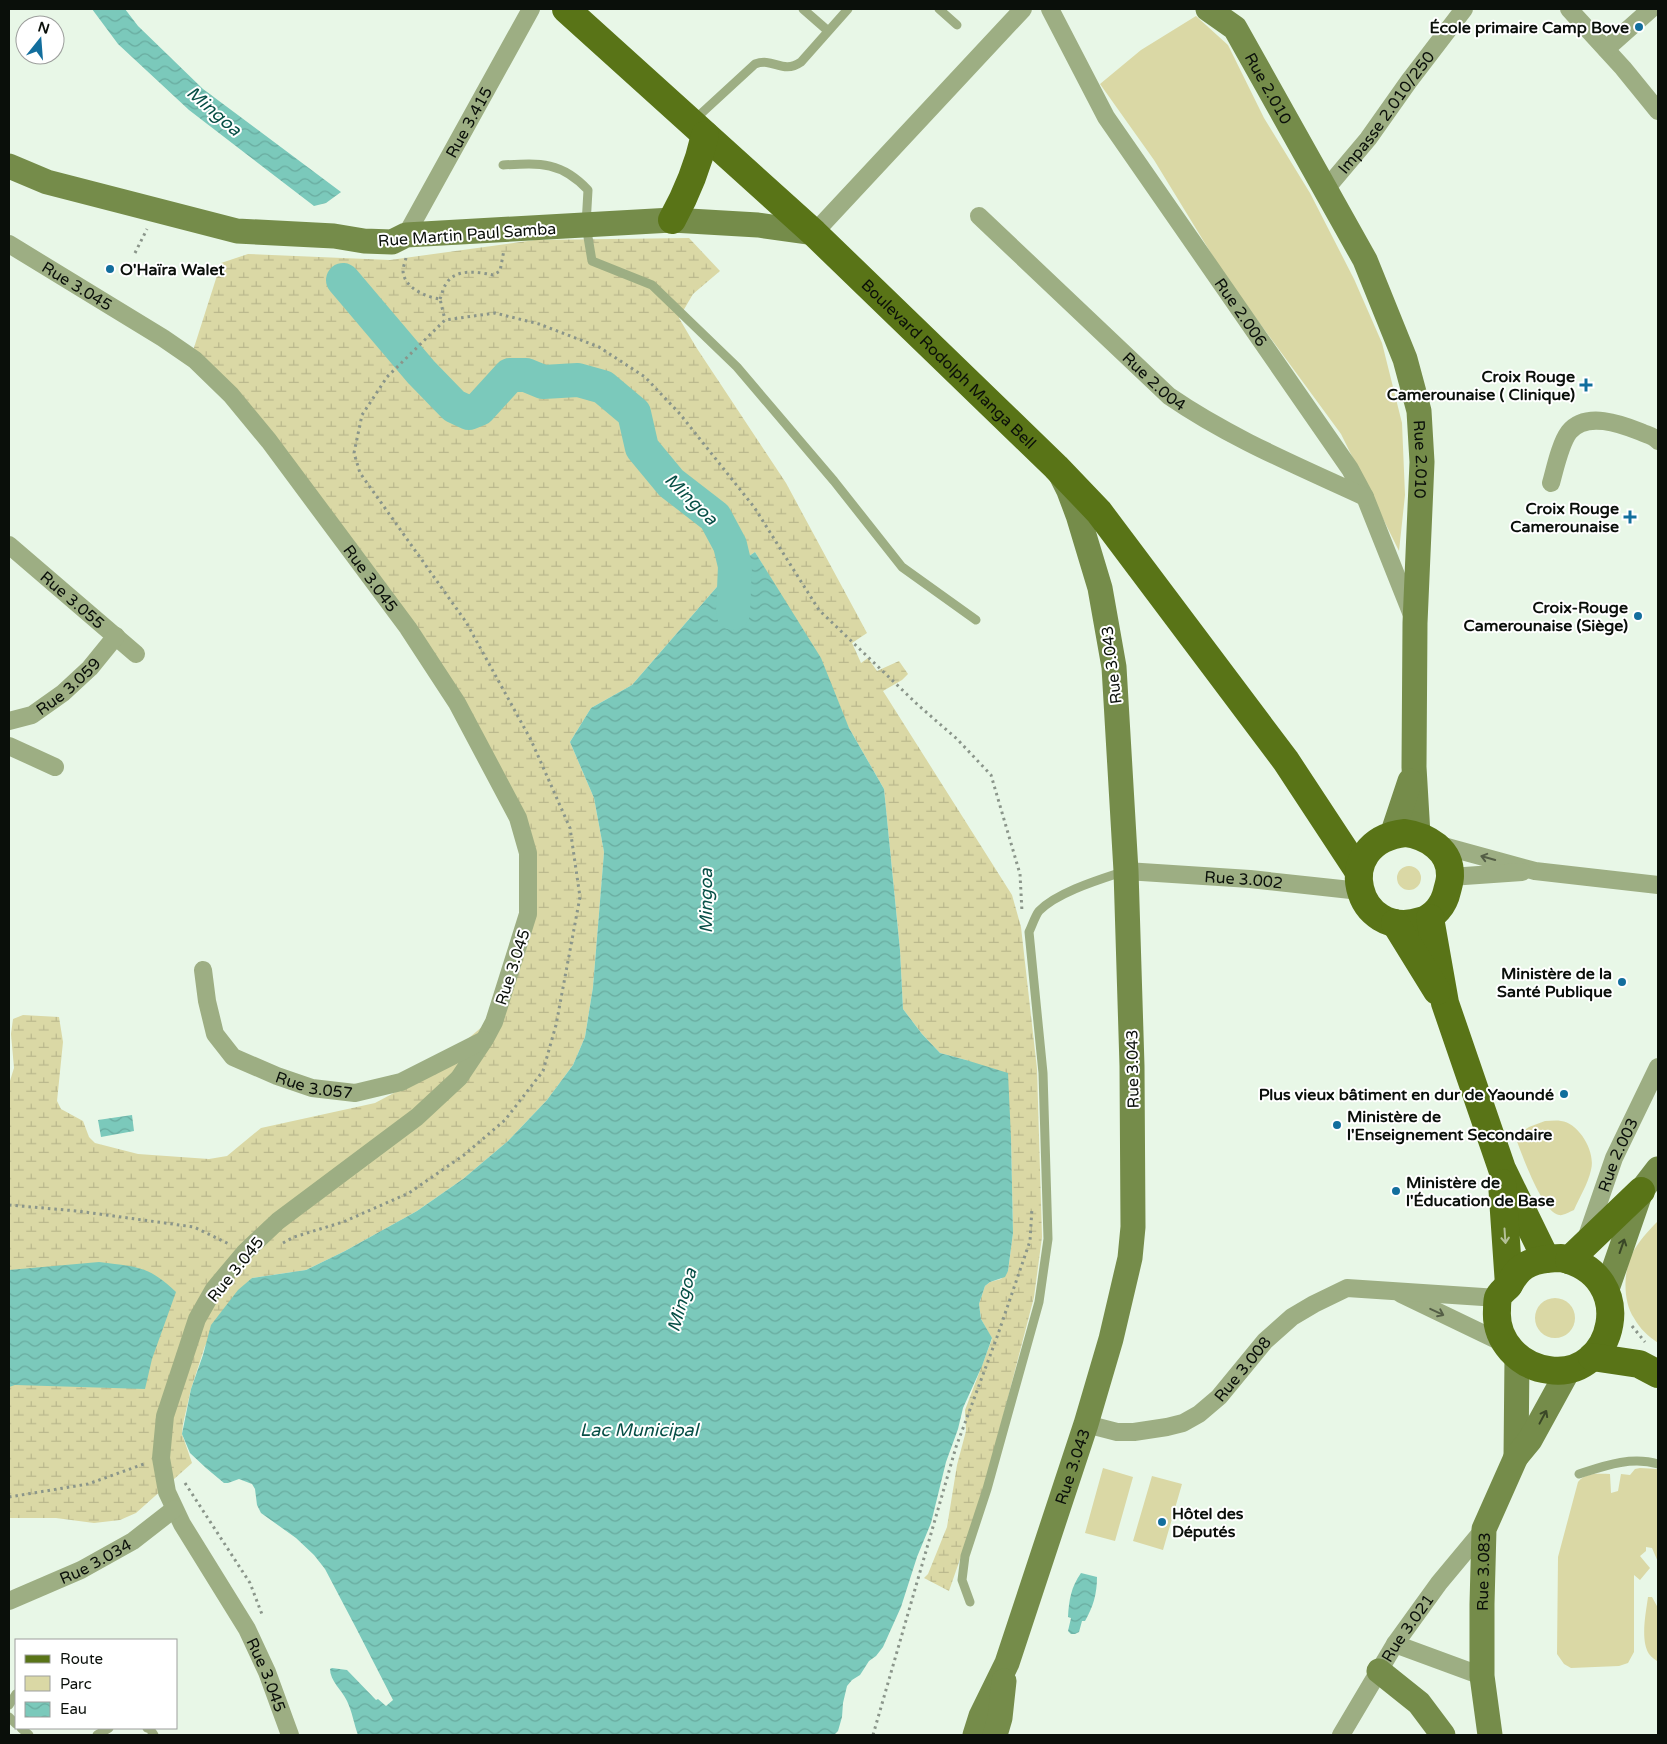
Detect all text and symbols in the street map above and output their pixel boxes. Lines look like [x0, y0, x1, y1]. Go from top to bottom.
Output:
north arrow [15, 15, 65, 65]
text: N [36, 18, 52, 38]
place label: École primaire Camp Bove [1430, 18, 1629, 38]
marker: École primaire Camp Bove [1633, 21, 1645, 33]
street label: Impasse 2.010/250 [1334, 47, 1439, 178]
street label: Rue 2.010 [1240, 49, 1296, 128]
water label: Mingoa [182, 81, 246, 141]
street label: Rue 3.415 [442, 83, 497, 162]
street label: Rue Martin Paul Samba [377, 219, 557, 251]
street label: Rue 3.045 [38, 257, 116, 316]
place label: O'Haïra Walet [120, 260, 225, 280]
marker: O'Haïra Walet [104, 263, 116, 275]
street label: Boulevard Rodolph Manga Bell [857, 275, 1040, 453]
street label: Rue 2.006 [1210, 275, 1271, 351]
street label: Rue 2.004 [1118, 348, 1189, 416]
place label: Croix Rouge Camerounaise ( Clinique) [1387, 367, 1575, 405]
marker: Croix Rouge Camerounaise ( Clinique) [1579, 378, 1593, 392]
street label: Rue 2.010 [1409, 419, 1431, 499]
water label: Mingoa [660, 468, 723, 530]
place label: Croix Rouge Camerounaise [1510, 499, 1619, 537]
marker: Croix Rouge Camerounaise [1623, 510, 1637, 524]
street label: Rue 3.045 [339, 541, 402, 616]
street label: Rue 3.055 [36, 567, 109, 634]
place label: Croix-Rouge Camerounaise (Siège) [1464, 598, 1628, 636]
marker: Croix-Rouge Camerounaise (Siège) [1632, 610, 1644, 622]
street label: Rue 3.043 [1097, 625, 1127, 705]
street label: Rue 3.059 [32, 654, 105, 720]
one-way arrow [1480, 853, 1496, 863]
street label: Rue 3.002 [1204, 867, 1284, 894]
water label: Mingoa [695, 868, 717, 934]
street label: Rue 3.045 [491, 927, 535, 1008]
place label: Ministère de la Santé Publique [1497, 964, 1612, 1002]
marker: Ministère de la Santé Publique [1616, 976, 1628, 988]
street label: Rue 3.043 [1122, 1029, 1144, 1109]
street label: Rue 3.057 [273, 1067, 354, 1104]
place label: Plus vieux bâtiment en dur de Yaoundé [1259, 1085, 1554, 1105]
marker: Plus vieux bâtiment en dur de Yaoundé [1558, 1088, 1570, 1100]
place label: Ministère de l'Enseignement Secondaire [1347, 1107, 1552, 1145]
street label: Rue 2.003 [1594, 1115, 1643, 1195]
marker: Ministère de l'Enseignement Secondaire [1331, 1119, 1343, 1131]
place label: Ministère de l'Éducation de Base [1406, 1173, 1555, 1211]
marker: Ministère de l'Éducation de Base [1390, 1185, 1402, 1197]
one-way arrow [1501, 1227, 1510, 1243]
street label: Rue 3.045 [203, 1233, 268, 1307]
one-way arrow [1618, 1239, 1627, 1254]
water label: Mingoa [662, 1265, 702, 1334]
one-way arrow [1429, 1308, 1444, 1317]
street label: Rue 3.008 [1210, 1333, 1276, 1406]
one-way arrow [1539, 1410, 1548, 1425]
water label: Lac Municipal [580, 1419, 701, 1441]
street label: Rue 3.043 [1051, 1426, 1095, 1507]
place label: Hôtel des Députés [1172, 1504, 1244, 1542]
marker: Hôtel des Députés [1156, 1516, 1168, 1528]
street label: Rue 3.083 [1473, 1532, 1495, 1611]
street label: Rue 3.034 [57, 1535, 135, 1589]
street label: Rue 3.021 [1377, 1590, 1439, 1666]
street label: Rue 3.045 [241, 1635, 290, 1715]
legend [15, 1639, 178, 1729]
text: Route [60, 1650, 103, 1668]
text: Parc [60, 1675, 92, 1693]
text: Eau [60, 1700, 87, 1718]

